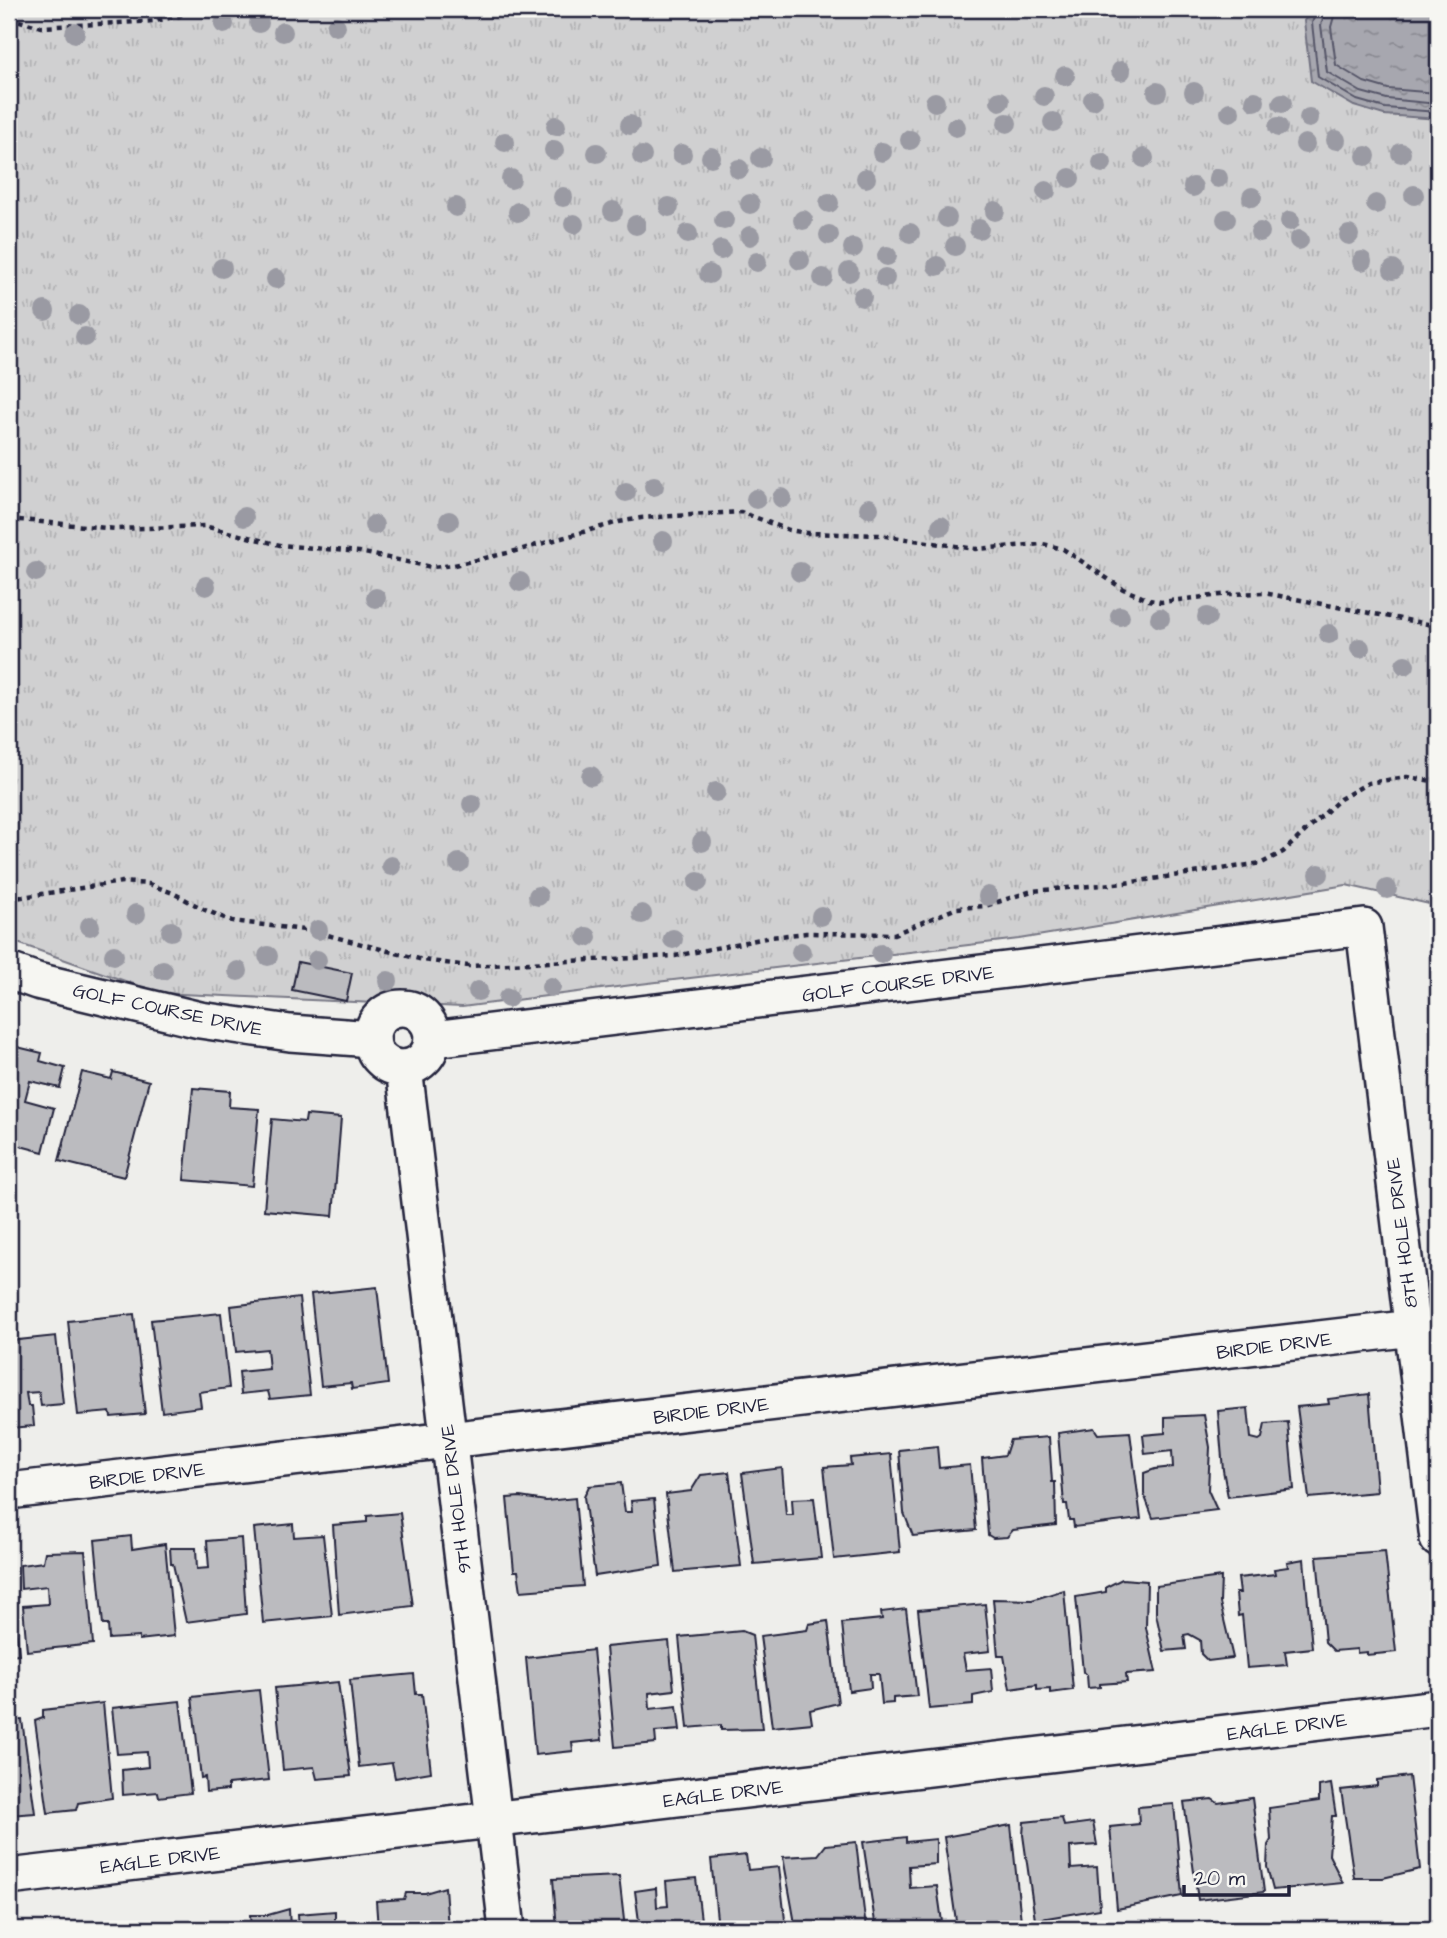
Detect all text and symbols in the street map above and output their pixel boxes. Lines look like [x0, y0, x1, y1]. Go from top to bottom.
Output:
street label: GOLF COURSE DRIVE [801, 959, 996, 1010]
street label: GOLF COURSE DRIVE [70, 977, 265, 1044]
street label: 8TH HOLE DRIVE [1380, 1156, 1425, 1310]
street label: BIRDIE DRIVE [1215, 1326, 1333, 1367]
street label: BIRDIE DRIVE [652, 1391, 770, 1432]
street label: 9TH HOLE DRIVE [434, 1423, 479, 1575]
street label: BIRDIE DRIVE [88, 1456, 206, 1497]
street label: EAGLE DRIVE [1226, 1707, 1349, 1748]
street label: EAGLE DRIVE [662, 1774, 785, 1815]
street label: EAGLE DRIVE [99, 1840, 222, 1881]
scale bar [1184, 1854, 1290, 1898]
text: 20 m [1195, 1864, 1246, 1893]

